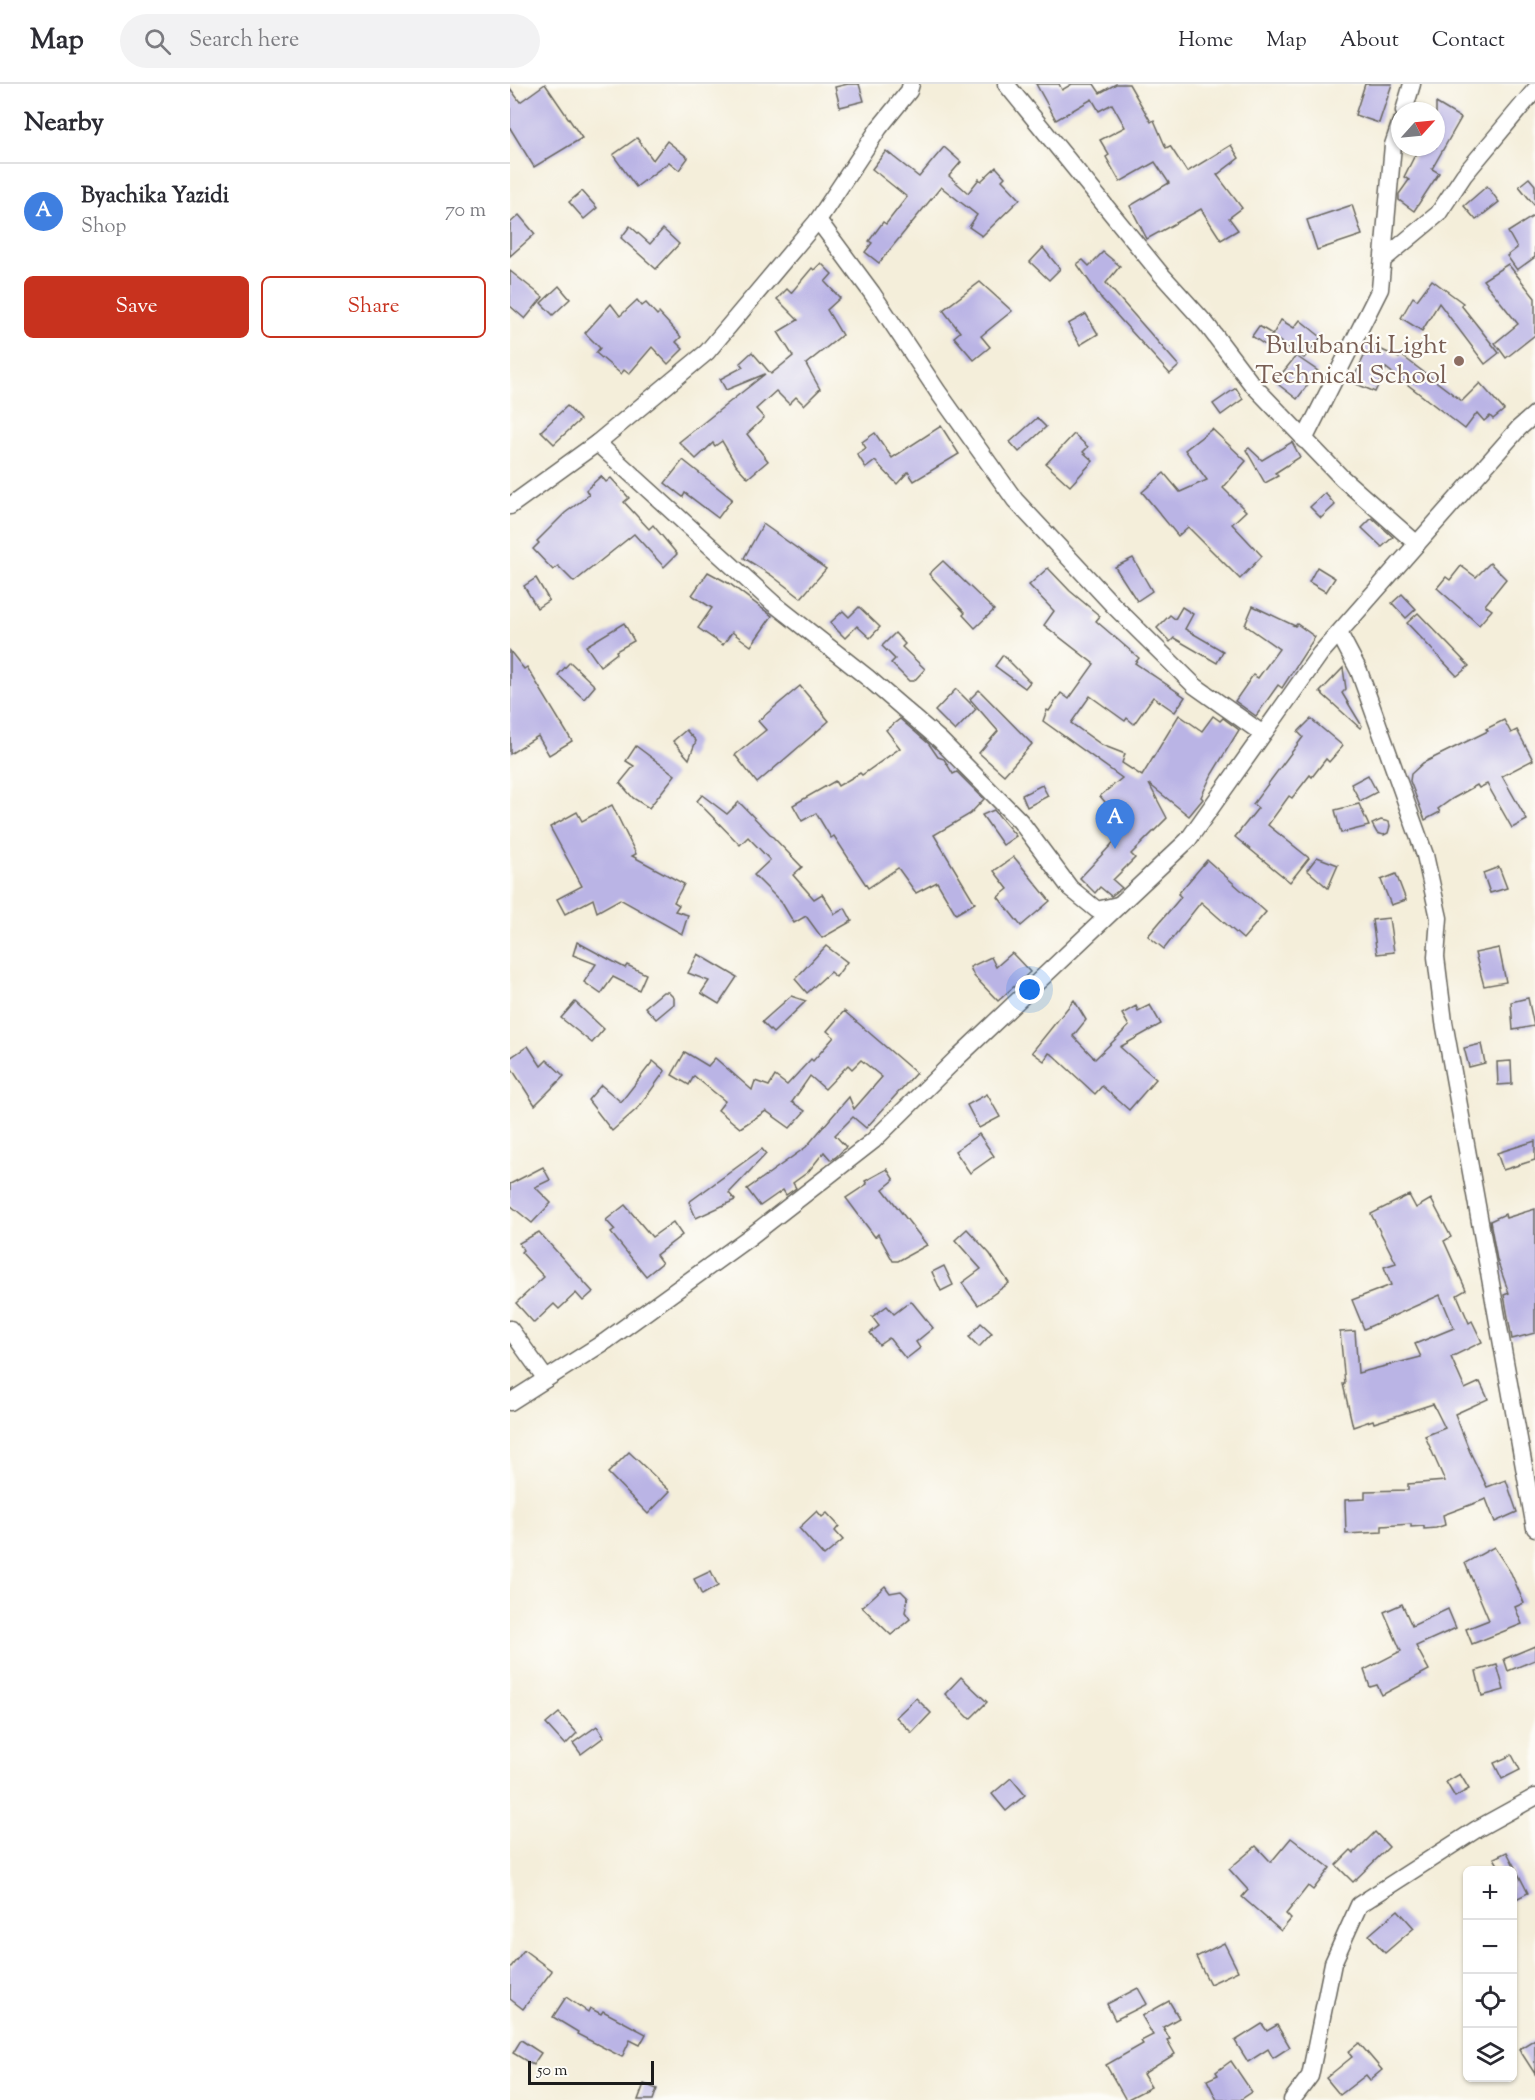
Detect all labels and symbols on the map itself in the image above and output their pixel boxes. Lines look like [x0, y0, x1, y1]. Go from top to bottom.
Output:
north arrow [1391, 102, 1445, 156]
place label: Bulubandi Light Technical School [1255, 328, 1447, 395]
marker: Bulubandi Light Technical School [1452, 354, 1466, 368]
pin: A [1096, 800, 1134, 849]
your location [1015, 975, 1044, 1004]
scale bar [528, 2058, 654, 2086]

